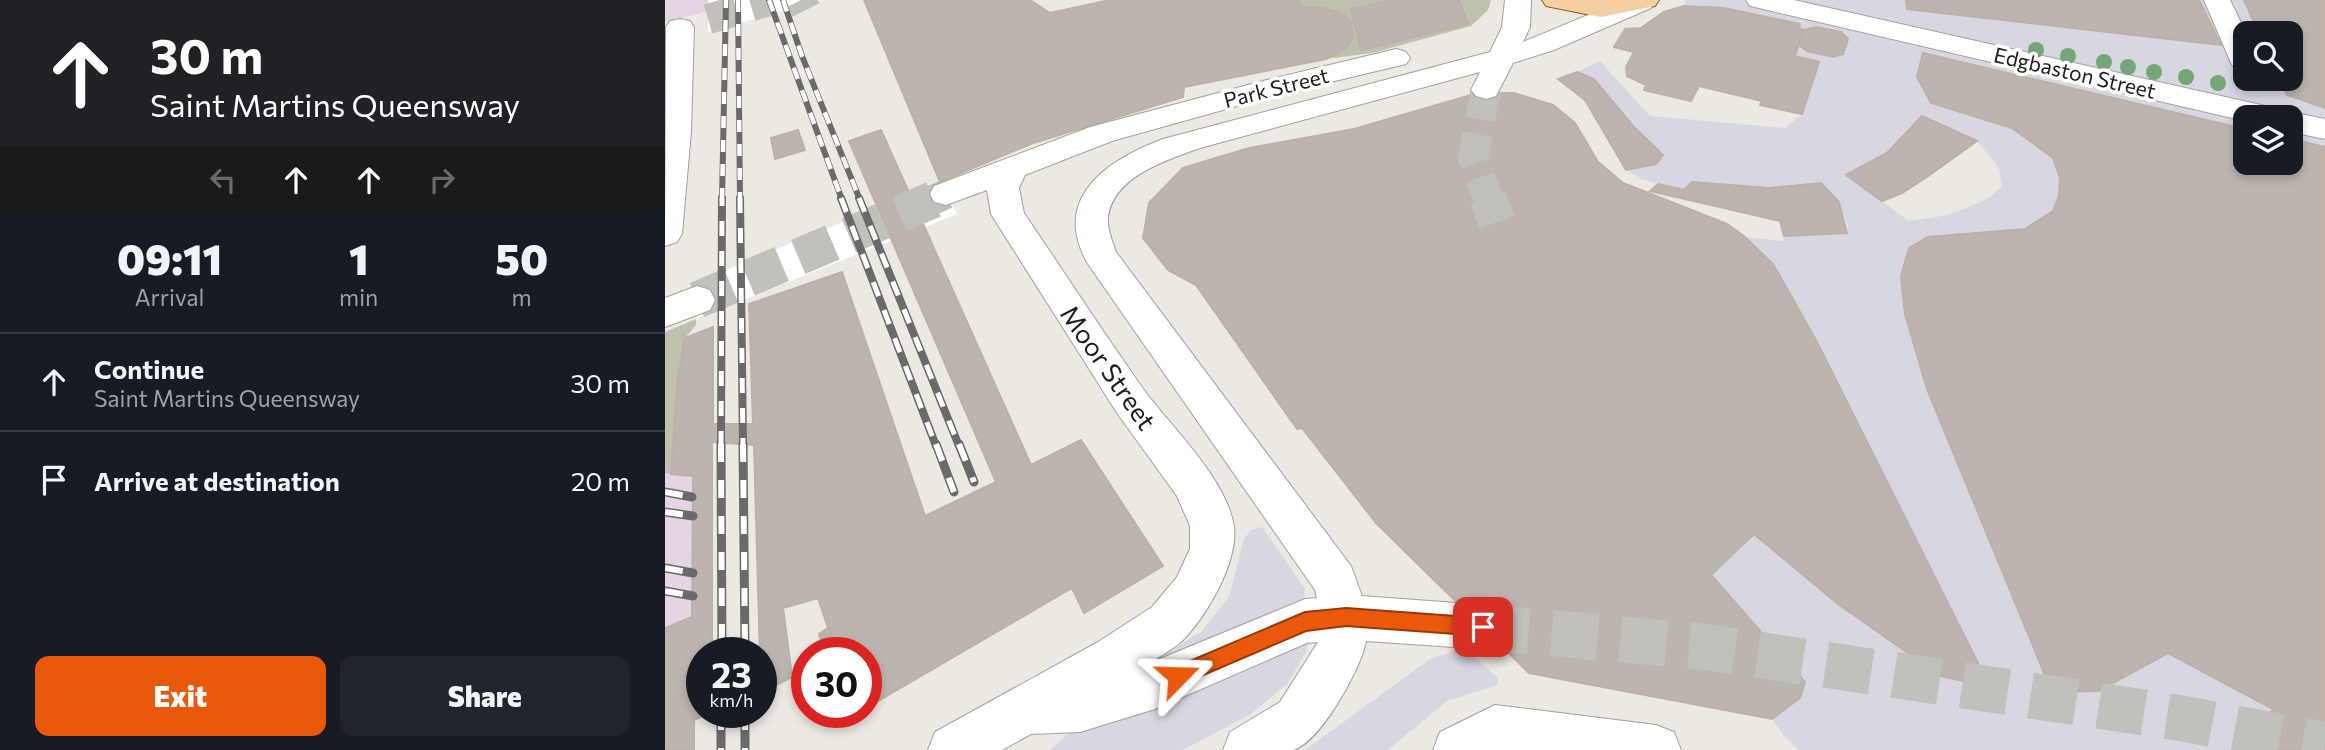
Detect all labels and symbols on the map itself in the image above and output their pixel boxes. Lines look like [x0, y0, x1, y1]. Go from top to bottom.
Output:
street label: Edgbaston Street [1992, 41, 2158, 103]
street label: Park Street [1221, 62, 1331, 112]
street label: Moor Street [1055, 299, 1163, 435]
pin [1453, 597, 1513, 657]
speed limit sign: 30 [791, 637, 882, 728]
position arrow [1141, 639, 1215, 713]

